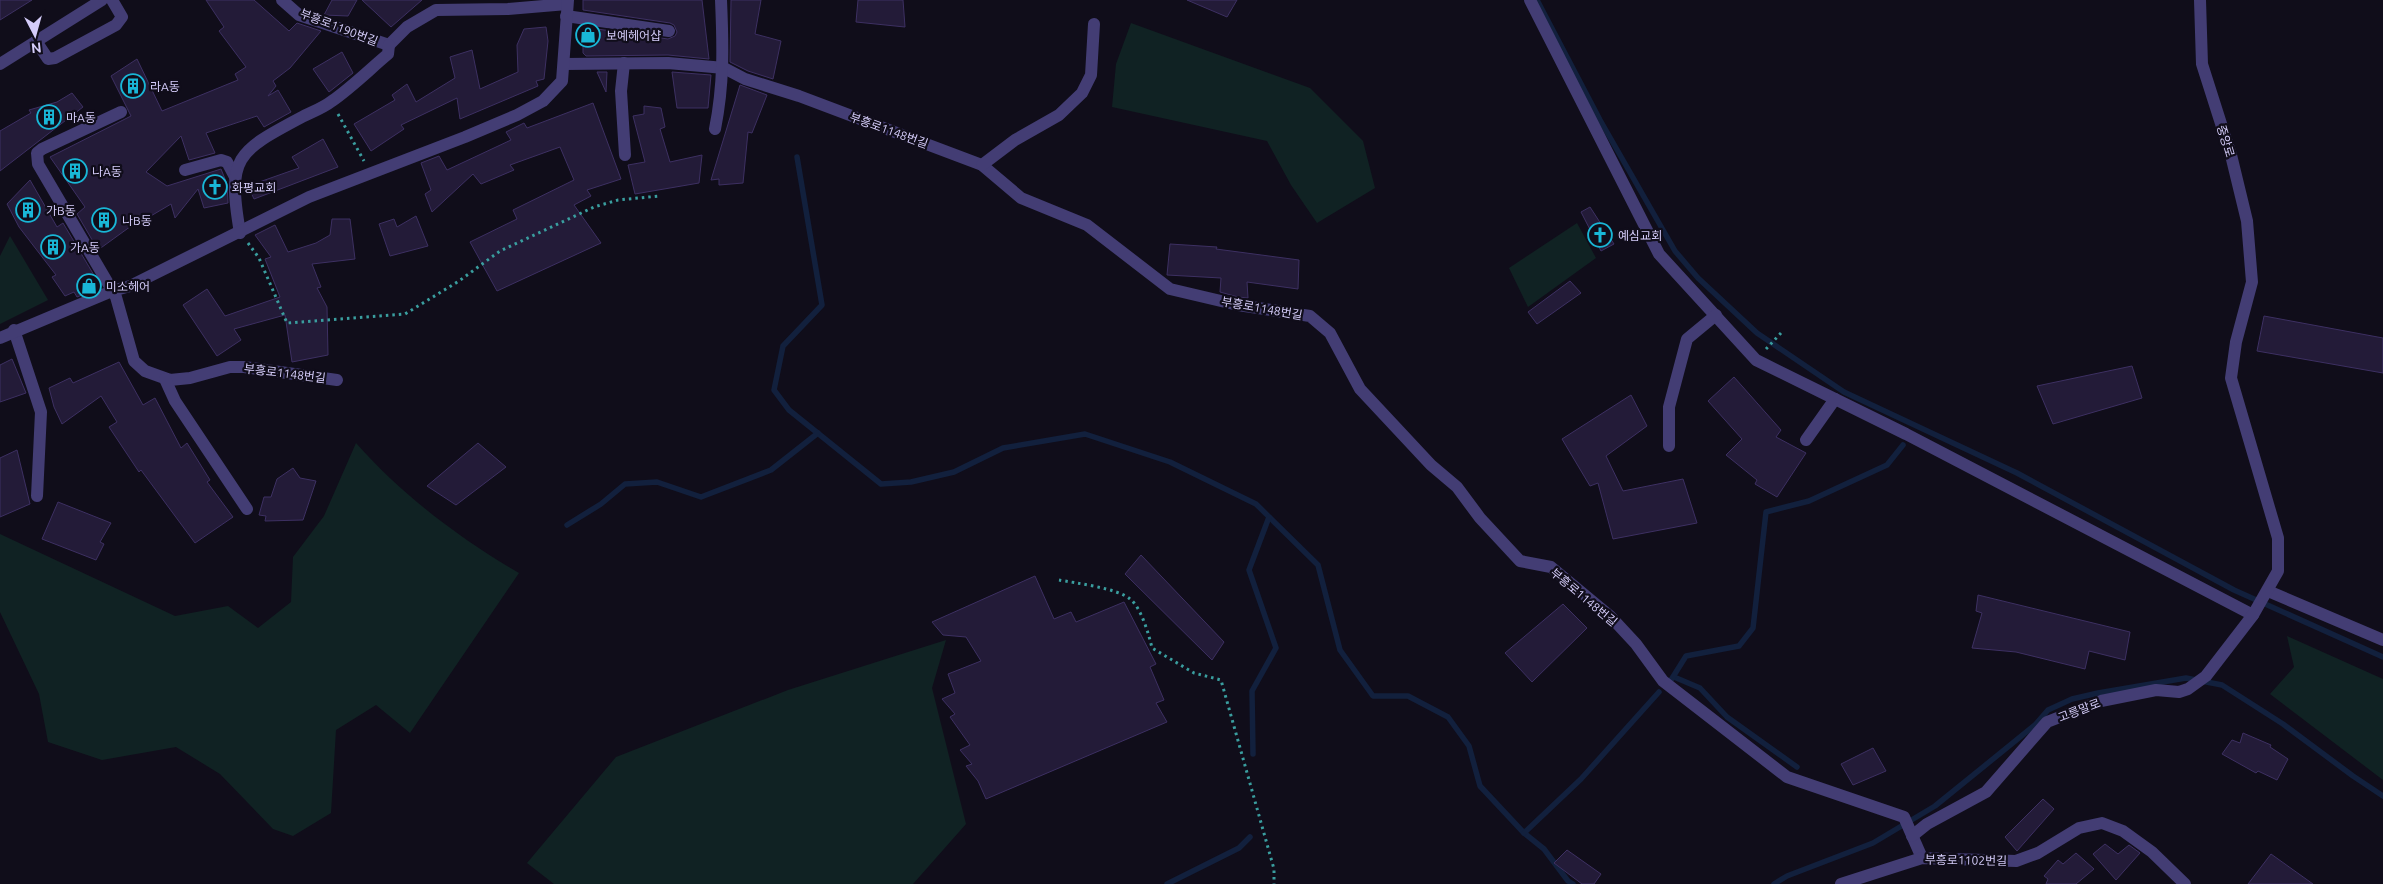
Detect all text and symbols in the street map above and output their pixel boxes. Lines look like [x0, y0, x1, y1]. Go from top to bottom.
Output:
street label: 부흥로1190번길 [298, 6, 380, 48]
north arrow [10, 10, 60, 60]
shop icon: 보예헤어샵 [575, 22, 601, 48]
place label: 보예헤어샵 [606, 29, 661, 42]
text: N [30, 39, 42, 56]
building icon: 라A동 [120, 73, 146, 99]
place label: 라A동 [150, 80, 180, 93]
building icon: 마A동 [36, 104, 62, 130]
street label: 부흥로1148번길 [848, 110, 930, 150]
place label: 마A동 [66, 111, 96, 124]
street label: 중앙로 [2215, 123, 2237, 159]
building icon: 나A동 [62, 158, 88, 184]
place label: 나A동 [92, 165, 122, 178]
church icon: 화평교회 [202, 174, 228, 200]
place label: 화평교회 [232, 181, 276, 194]
building icon: 가B동 [15, 197, 41, 223]
place label: 가B동 [46, 204, 76, 217]
building icon: 나B동 [91, 207, 117, 233]
place label: 나B동 [122, 214, 152, 227]
church icon: 예심교회 [1587, 222, 1613, 248]
place label: 예심교회 [1618, 229, 1662, 242]
building icon: 가A동 [40, 234, 66, 260]
place label: 가A동 [70, 241, 100, 254]
shop icon: 미소헤어 [76, 273, 102, 299]
place label: 미소헤어 [106, 280, 150, 293]
street label: 부흥로1148번길 [1220, 294, 1304, 322]
street label: 부흥로1148번길 [243, 362, 327, 384]
street label: 부흥로1148번길 [1548, 566, 1620, 628]
street label: 고릉말로 [2056, 696, 2102, 724]
street label: 부흥로1102번길 [1925, 853, 2007, 867]

